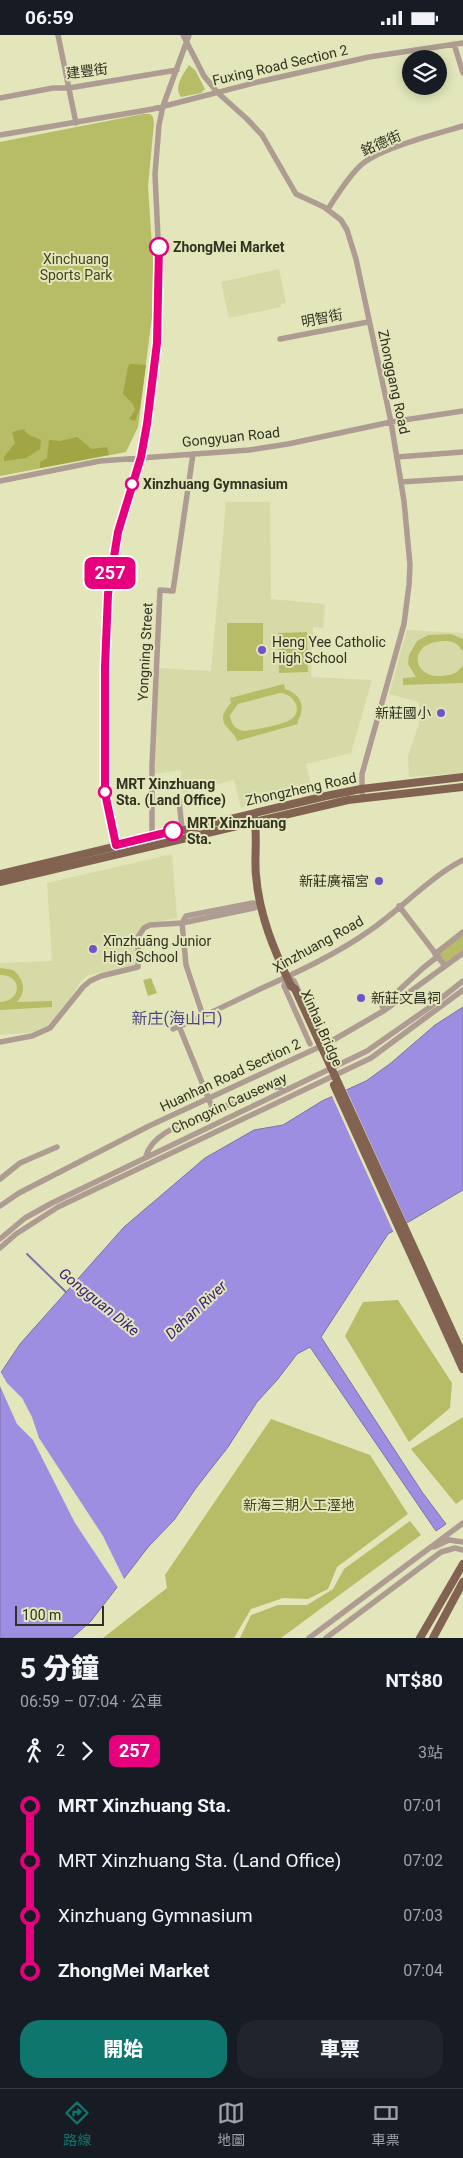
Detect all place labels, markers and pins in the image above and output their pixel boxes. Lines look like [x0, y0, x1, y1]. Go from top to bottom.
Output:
marker: ZhongMei Market [149, 237, 169, 257]
place label: ZhongMei Market [173, 239, 285, 255]
place label: Xinzhuang Gymnasium [143, 476, 288, 492]
marker: Xinzhuang Gymnasium [125, 477, 139, 491]
place label: Heng Yee Catholic High School [272, 634, 386, 666]
marker: Heng Yee Catholic High School [256, 644, 268, 656]
place label: 新莊國小 [375, 705, 431, 721]
marker: 新莊國小 [435, 707, 447, 719]
place label: MRT Xinzhuang Sta. (Land Office) [116, 776, 226, 809]
marker: MRT Xinzhuang Sta. (Land Office) [98, 785, 112, 799]
place label: MRT Xinzhuang Sta. [187, 815, 286, 847]
marker: MRT Xinzhuang Sta. [163, 821, 183, 841]
place label: 新莊廣福宮 [299, 873, 369, 889]
marker: 新莊廣福宮 [373, 875, 385, 887]
place label: Xīnzhuāng Junior High School [103, 933, 212, 965]
marker: Xīnzhuāng Junior High School [87, 943, 99, 955]
place label: 新莊文昌祠 [371, 990, 441, 1006]
marker: 新莊文昌祠 [355, 992, 367, 1004]

